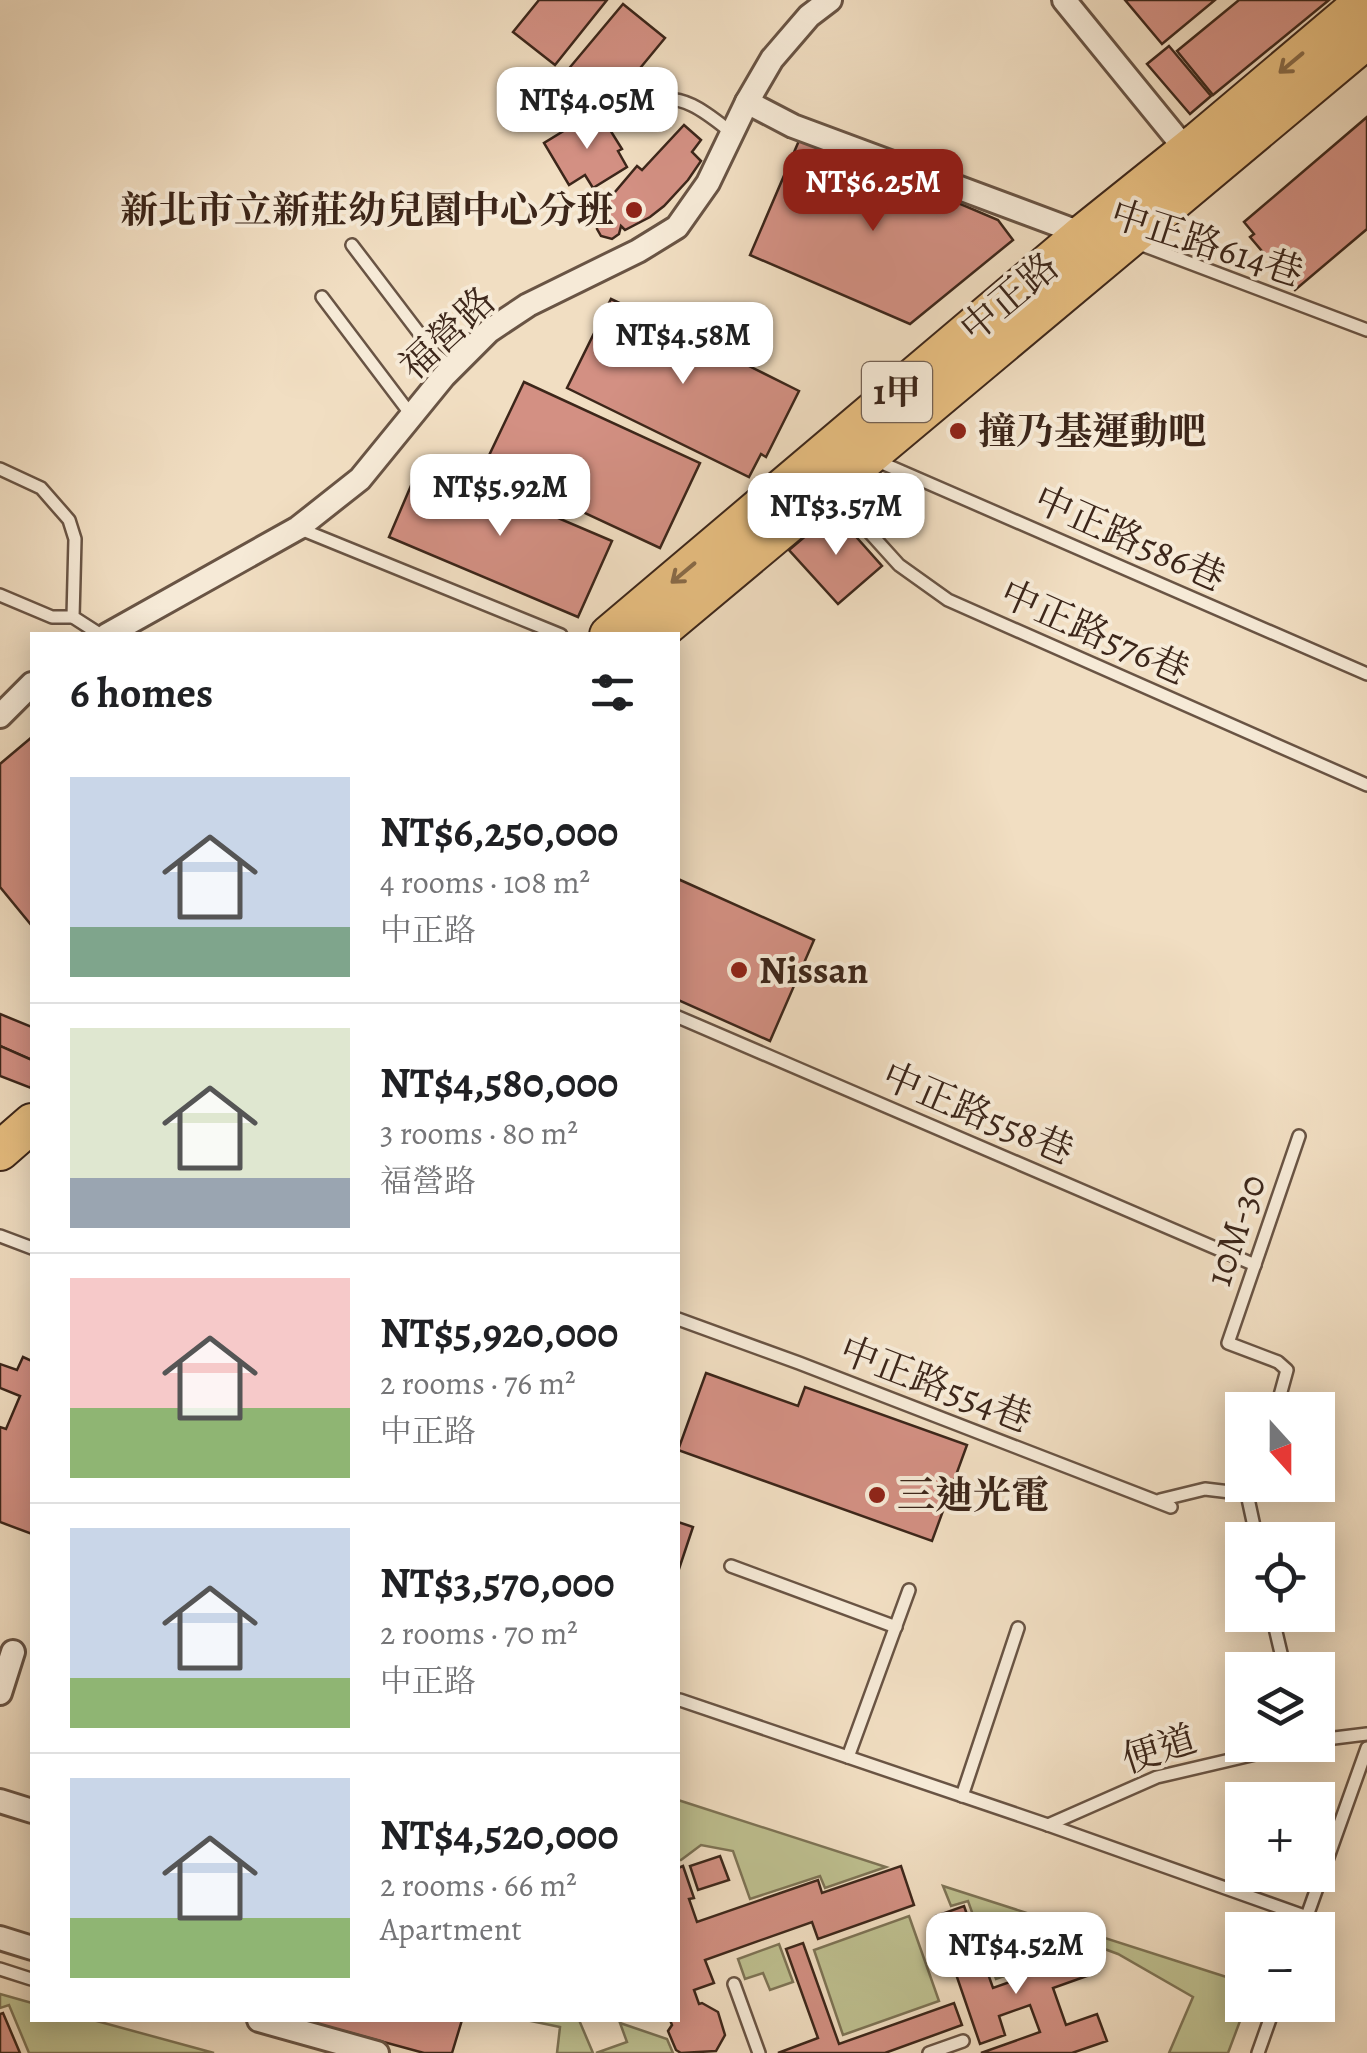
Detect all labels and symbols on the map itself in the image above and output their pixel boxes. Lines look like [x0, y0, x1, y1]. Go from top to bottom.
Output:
one-way arrow [1279, 52, 1305, 74]
pin: NT$4.05M [484, 67, 690, 152]
pin: NT$6.25M [770, 149, 976, 234]
place label: 新北市立新莊幼兒園中心分班 [120, 184, 614, 236]
street label: 中正路614巷 [1104, 187, 1310, 299]
marker: 新北市立新莊幼兒園中心分班 [623, 199, 645, 221]
street label: 中正路 [949, 240, 1069, 354]
street label: 福營路 [388, 275, 506, 391]
pin: NT$4.58M [580, 302, 786, 387]
road number: 1甲 [862, 362, 932, 422]
place label: 撞乃基運動吧 [978, 405, 1206, 457]
marker: 撞乃基運動吧 [947, 420, 969, 442]
pin: NT$5.92M [397, 454, 603, 539]
pin: NT$3.57M [733, 473, 939, 558]
street label: 中正路586巷 [1026, 473, 1234, 603]
one-way arrow [670, 561, 696, 583]
street label: 中正路576巷 [992, 567, 1198, 697]
place label: Nissan [759, 944, 868, 996]
marker: Nissan [728, 959, 750, 981]
street label: 中正路558巷 [874, 1049, 1082, 1177]
street label: 10M-30 [1192, 1167, 1278, 1293]
street label: 中正路554巷 [832, 1324, 1040, 1444]
north arrow [1225, 1392, 1335, 1502]
place label: 三迪光電 [897, 1469, 1049, 1521]
marker: 三迪光電 [866, 1484, 888, 1506]
street label: 便道 [1115, 1713, 1203, 1785]
pin: NT$4.52M [913, 1912, 1119, 1997]

